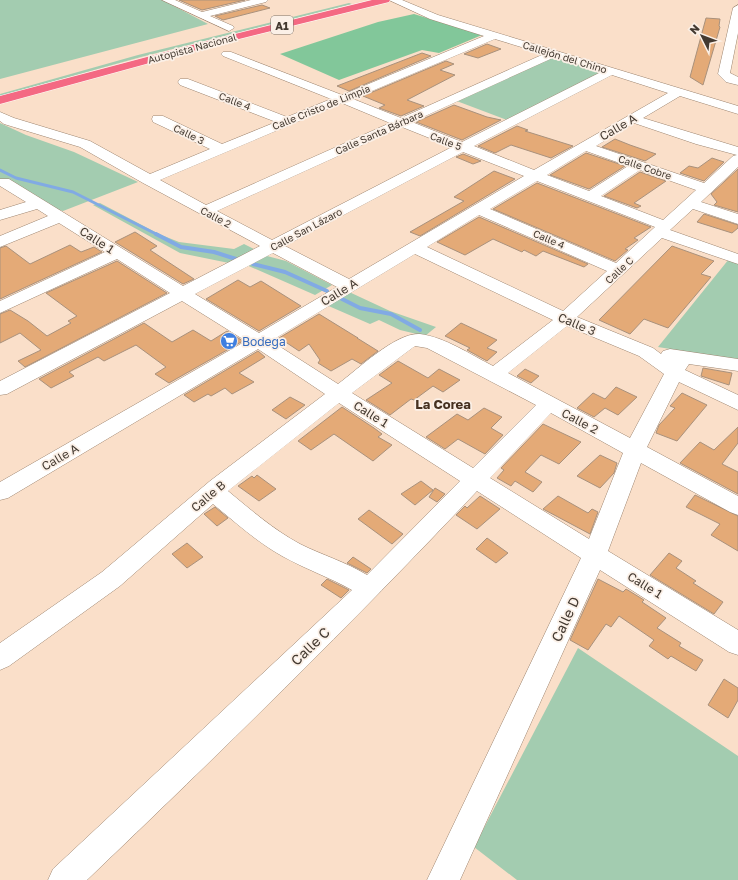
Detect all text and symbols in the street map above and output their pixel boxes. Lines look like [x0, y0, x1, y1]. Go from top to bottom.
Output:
road number: A1 [271, 16, 293, 34]
north arrow [682, 16, 722, 56]
text: N [687, 22, 702, 36]
street label: Autopista Nacional [146, 30, 238, 66]
street label: Callejón del Chino [521, 38, 609, 76]
street label: Calle Cristo de Limpia [270, 82, 372, 132]
street label: Calle 4 [217, 89, 253, 113]
street label: Calle Santa Bárbara [333, 107, 425, 157]
street label: Calle A [597, 110, 639, 144]
street label: Calle 3 [172, 121, 207, 147]
street label: Calle 5 [429, 130, 464, 153]
street label: Calle Cobre [617, 152, 673, 182]
street label: Calle 2 [199, 204, 233, 230]
street label: Calle San Lázaro [268, 205, 344, 253]
street label: Calle 1 [77, 223, 117, 257]
street label: Calle 4 [531, 227, 567, 251]
street label: Calle C [603, 254, 636, 286]
street label: Calle A [318, 275, 360, 309]
street label: Calle 3 [556, 309, 598, 339]
supermarket icon: Bodega [219, 331, 239, 351]
place label: Bodega [242, 334, 286, 349]
district label: La Corea [415, 396, 471, 412]
street label: Calle 1 [351, 397, 391, 431]
street label: Calle 2 [559, 405, 601, 437]
street label: Calle A [39, 440, 81, 474]
street label: Calle B [188, 477, 228, 515]
street label: Calle 1 [625, 568, 665, 602]
street label: Calle D [547, 594, 583, 644]
street label: Calle C [287, 623, 333, 669]

